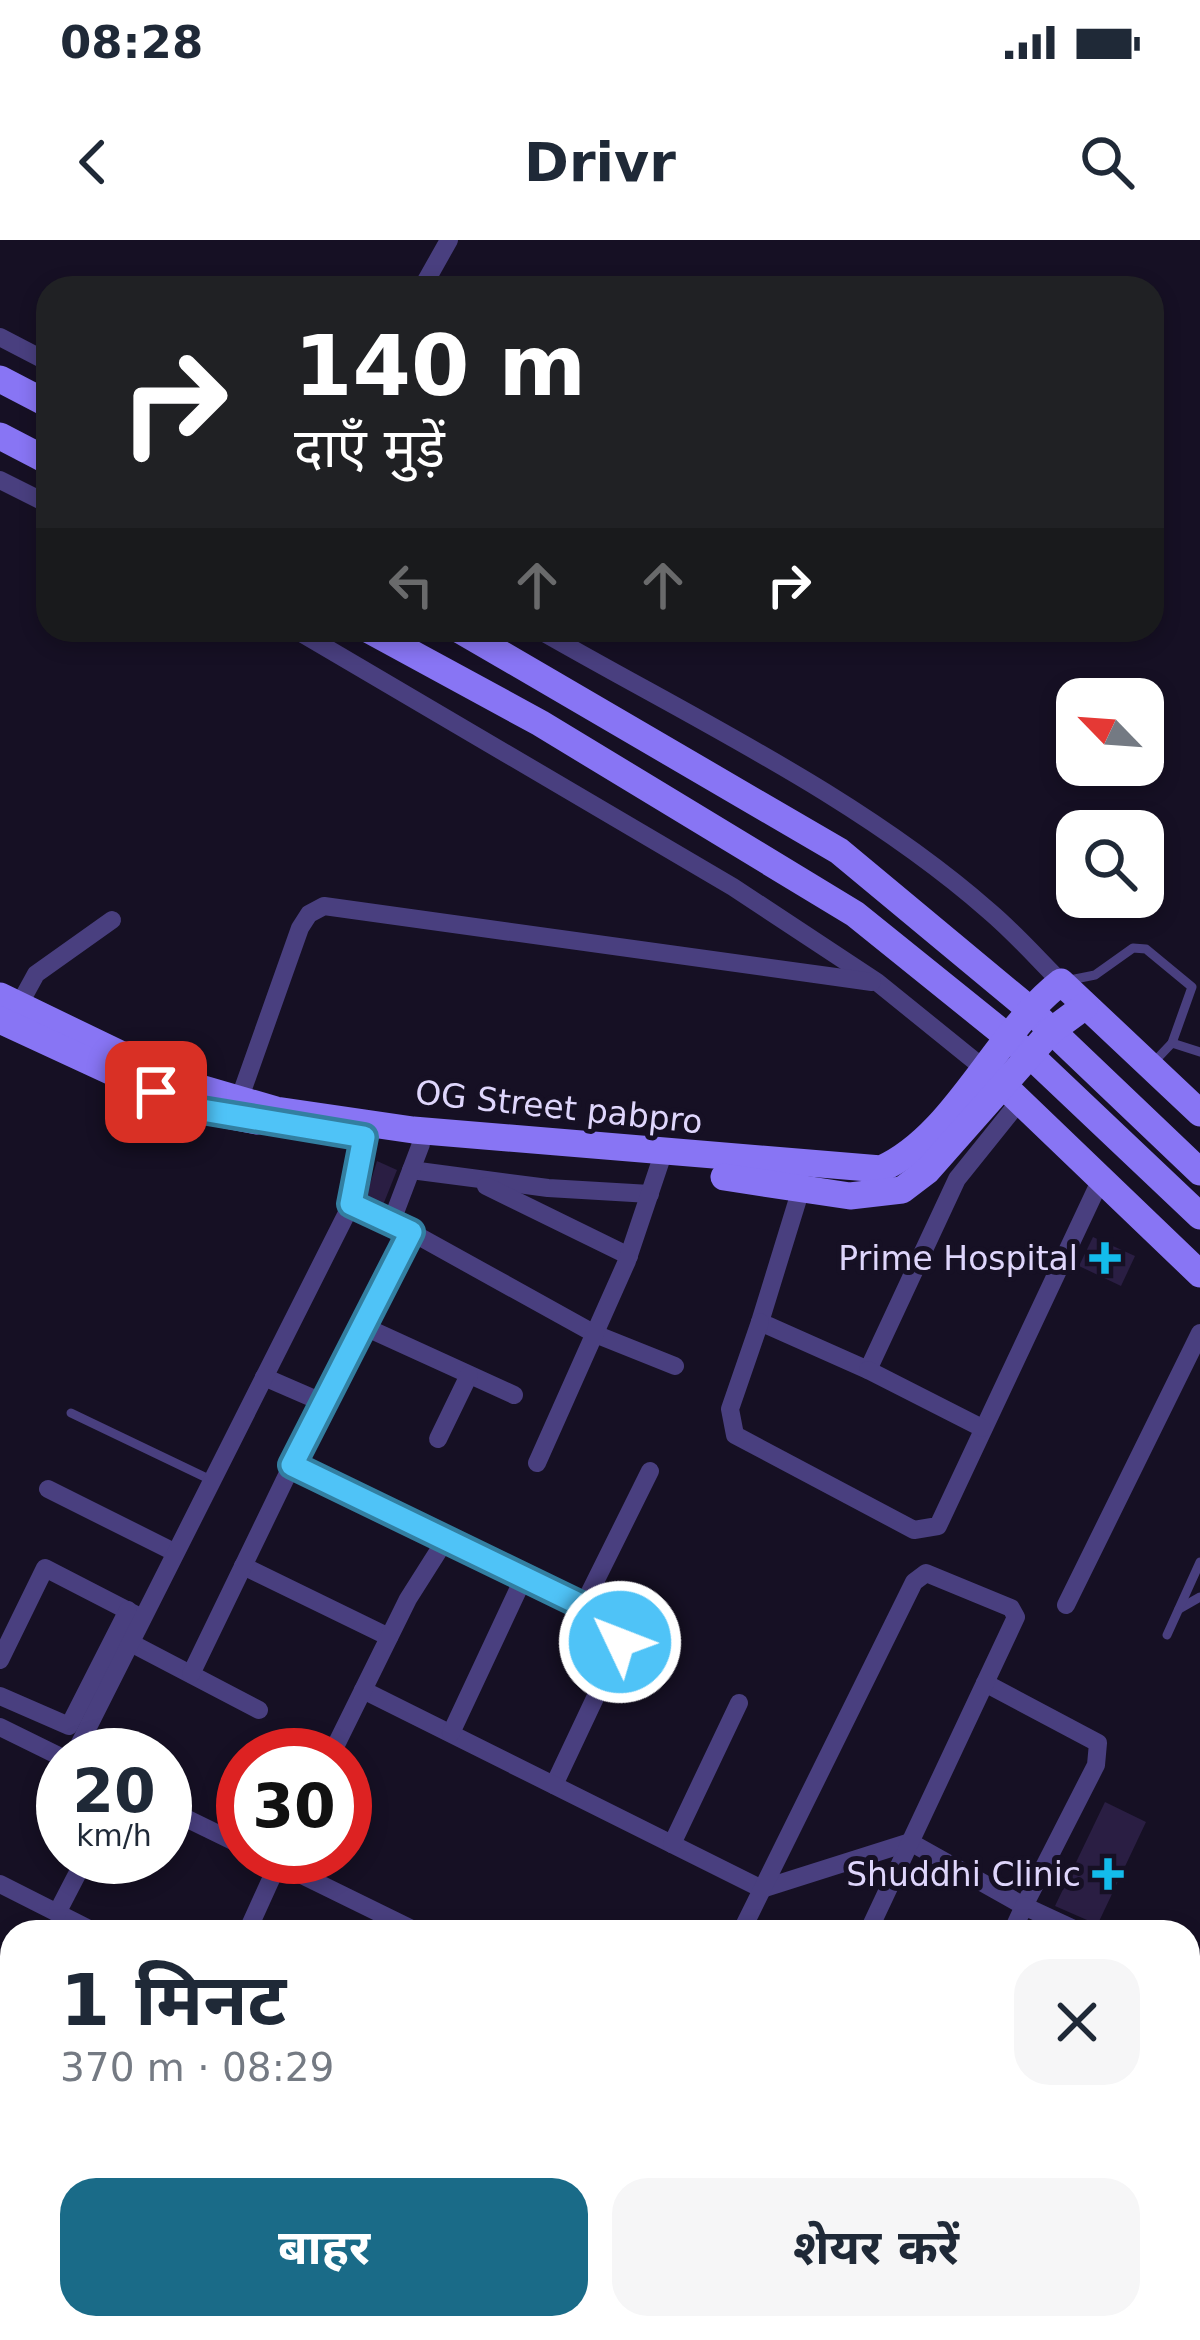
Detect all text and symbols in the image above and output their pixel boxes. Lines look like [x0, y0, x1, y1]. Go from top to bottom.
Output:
text: 08:28 [60, 16, 203, 69]
icon: back [60, 129, 126, 195]
icon: search [1074, 129, 1140, 195]
text: Drivr [524, 131, 676, 194]
text: 140 m [294, 317, 586, 415]
icon: right [96, 324, 252, 480]
text: दाएँ मुड़ें [294, 417, 445, 480]
icon: left [378, 552, 444, 618]
icon: ahead [504, 552, 570, 618]
icon: ahead [630, 552, 696, 618]
icon: right [756, 552, 822, 618]
north arrow [1056, 678, 1164, 786]
map controls [1056, 678, 1164, 918]
button: search [1056, 810, 1164, 918]
pin [105, 1041, 207, 1143]
icon: arrive [123, 1059, 189, 1125]
street label: OG Street pabpro [413, 1073, 705, 1141]
place label: Prime Hospital [838, 1239, 1078, 1278]
marker: Prime Hospital [1089, 1242, 1121, 1274]
position arrow [557, 1579, 683, 1705]
speed limit sign: 30 [216, 1728, 372, 1884]
text: 20 [72, 1756, 156, 1826]
text: km/h [76, 1818, 152, 1853]
place label: Shuddhi Clinic [846, 1855, 1081, 1894]
marker: Shuddhi Clinic [1092, 1858, 1124, 1890]
text: 1 मिनट [60, 1958, 286, 2042]
button: close [1014, 1959, 1140, 2085]
text: 370 m · 08:29 [60, 2045, 334, 2090]
button: बाहर [60, 2178, 588, 2316]
button: शेयर करें [612, 2178, 1140, 2316]

